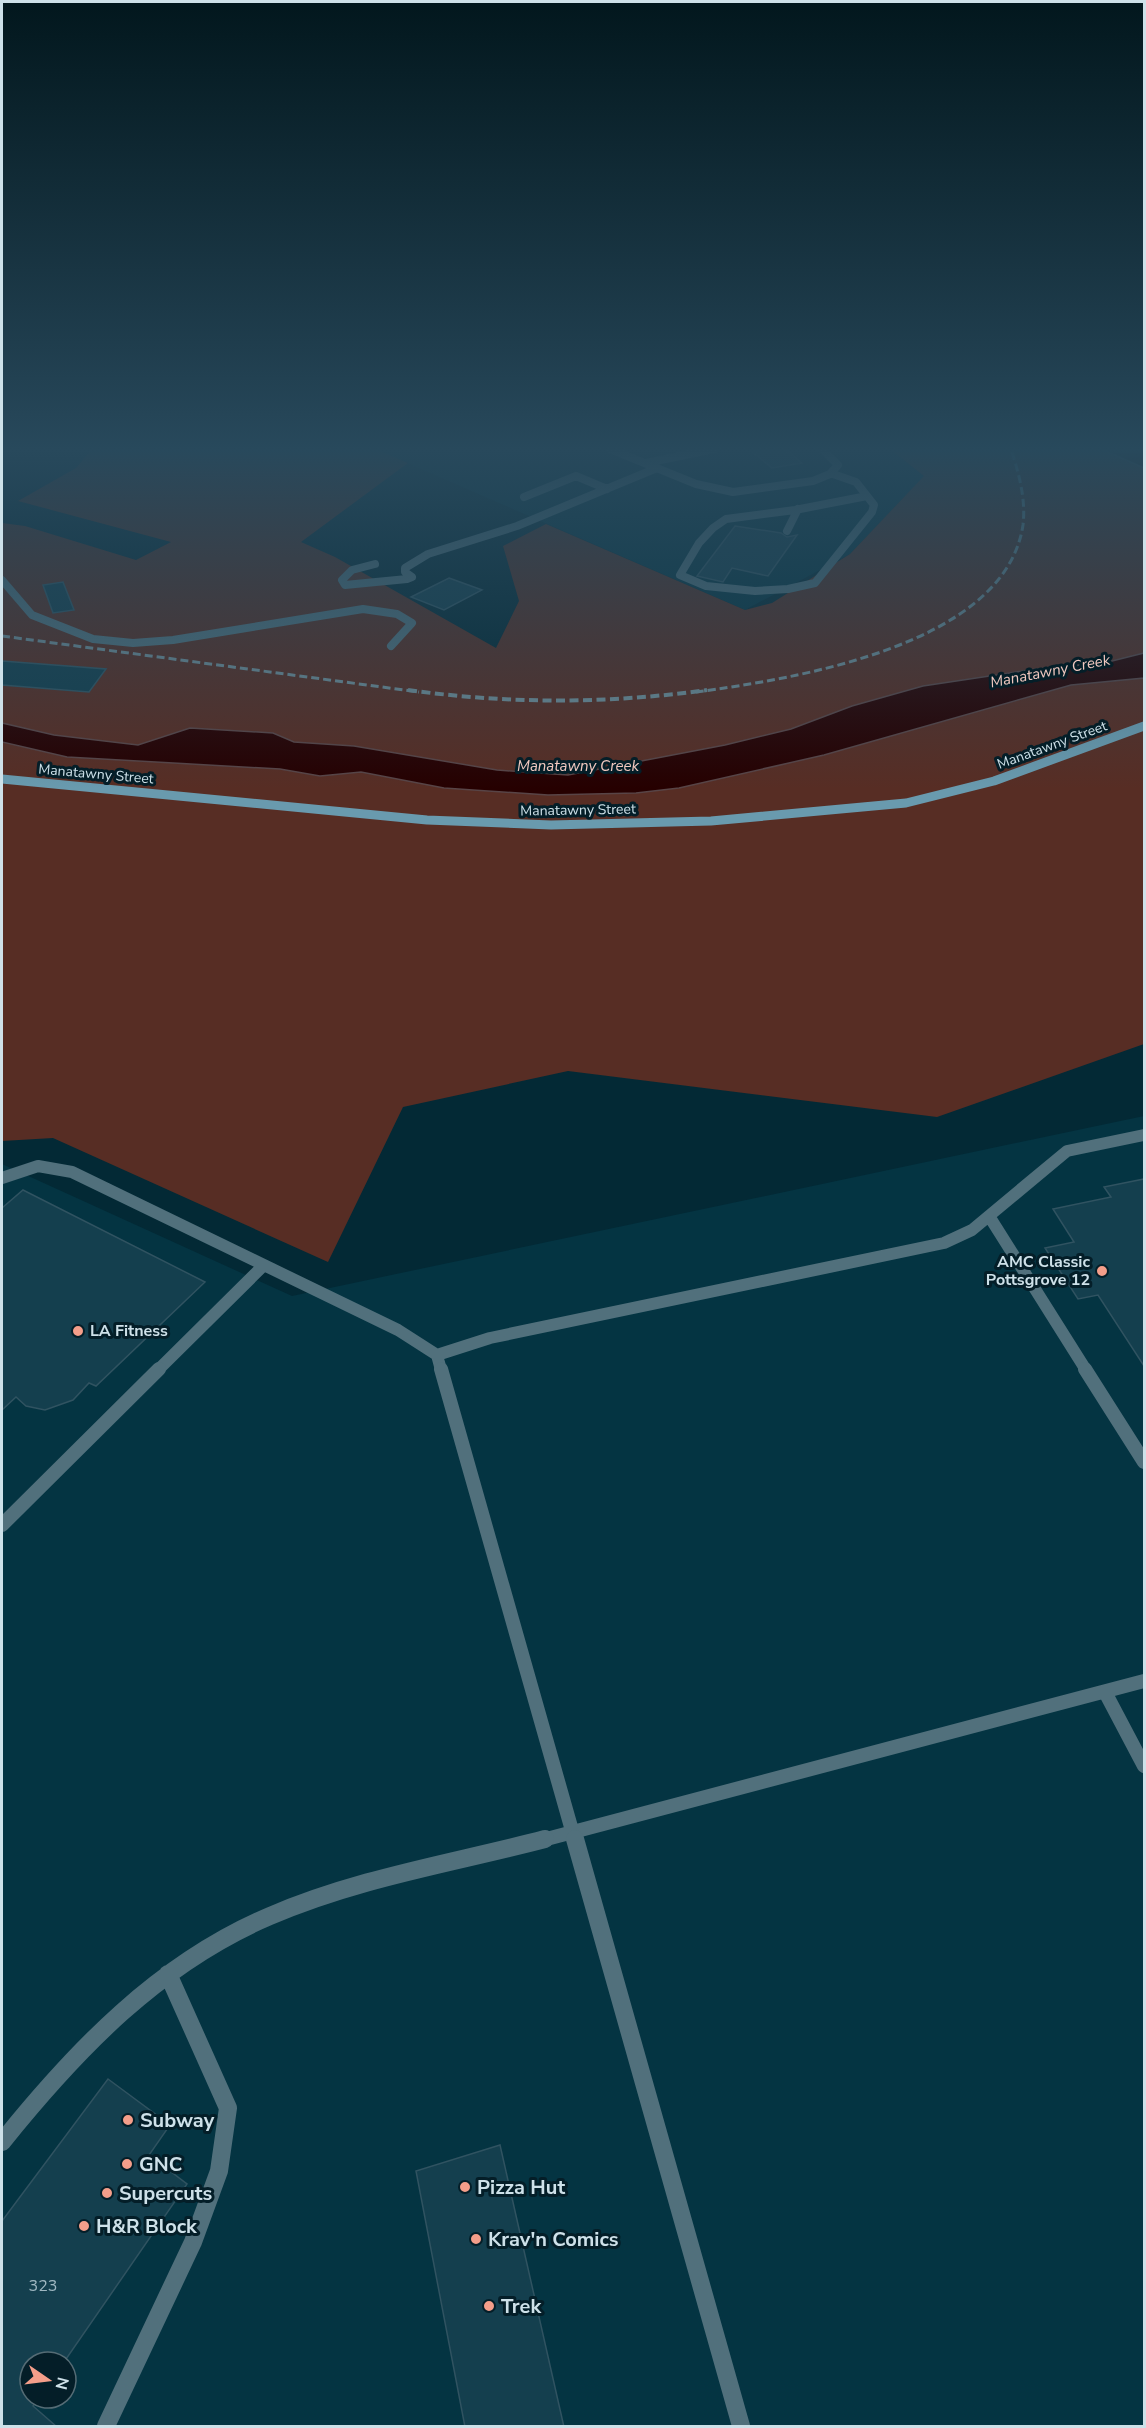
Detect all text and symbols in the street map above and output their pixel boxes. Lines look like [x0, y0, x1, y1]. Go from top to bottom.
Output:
water label: Manatawny Creek [988, 649, 1112, 692]
street label: Manatawny Street [994, 716, 1110, 774]
water label: Manatawny Creek [517, 756, 639, 776]
street label: Manatawny Street [38, 759, 155, 789]
street label: Manatawny Street [520, 799, 636, 821]
place label: AMC Classic Pottsgrove 12 [986, 1251, 1090, 1291]
marker: AMC Classic Pottsgrove 12 [1095, 1264, 1109, 1278]
place label: LA Fitness [90, 1320, 168, 1342]
marker: LA Fitness [71, 1324, 85, 1338]
place label: Subway [140, 2107, 215, 2134]
marker: Subway [121, 2113, 135, 2127]
place label: GNC [139, 2151, 182, 2178]
marker: GNC [120, 2157, 134, 2171]
place label: Pizza Hut [477, 2174, 565, 2201]
place label: Supercuts [119, 2180, 212, 2207]
marker: Pizza Hut [458, 2180, 472, 2194]
marker: Supercuts [100, 2186, 114, 2200]
place label: H&R Block [96, 2213, 198, 2240]
marker: H&R Block [77, 2219, 91, 2233]
place label: Krav'n Comics [488, 2226, 619, 2253]
marker: Krav'n Comics [469, 2232, 483, 2246]
house number: 323 [29, 2275, 57, 2297]
place label: Trek [501, 2293, 542, 2320]
marker: Trek [482, 2299, 496, 2313]
north arrow [18, 2350, 78, 2410]
text: N [49, 2375, 74, 2392]

